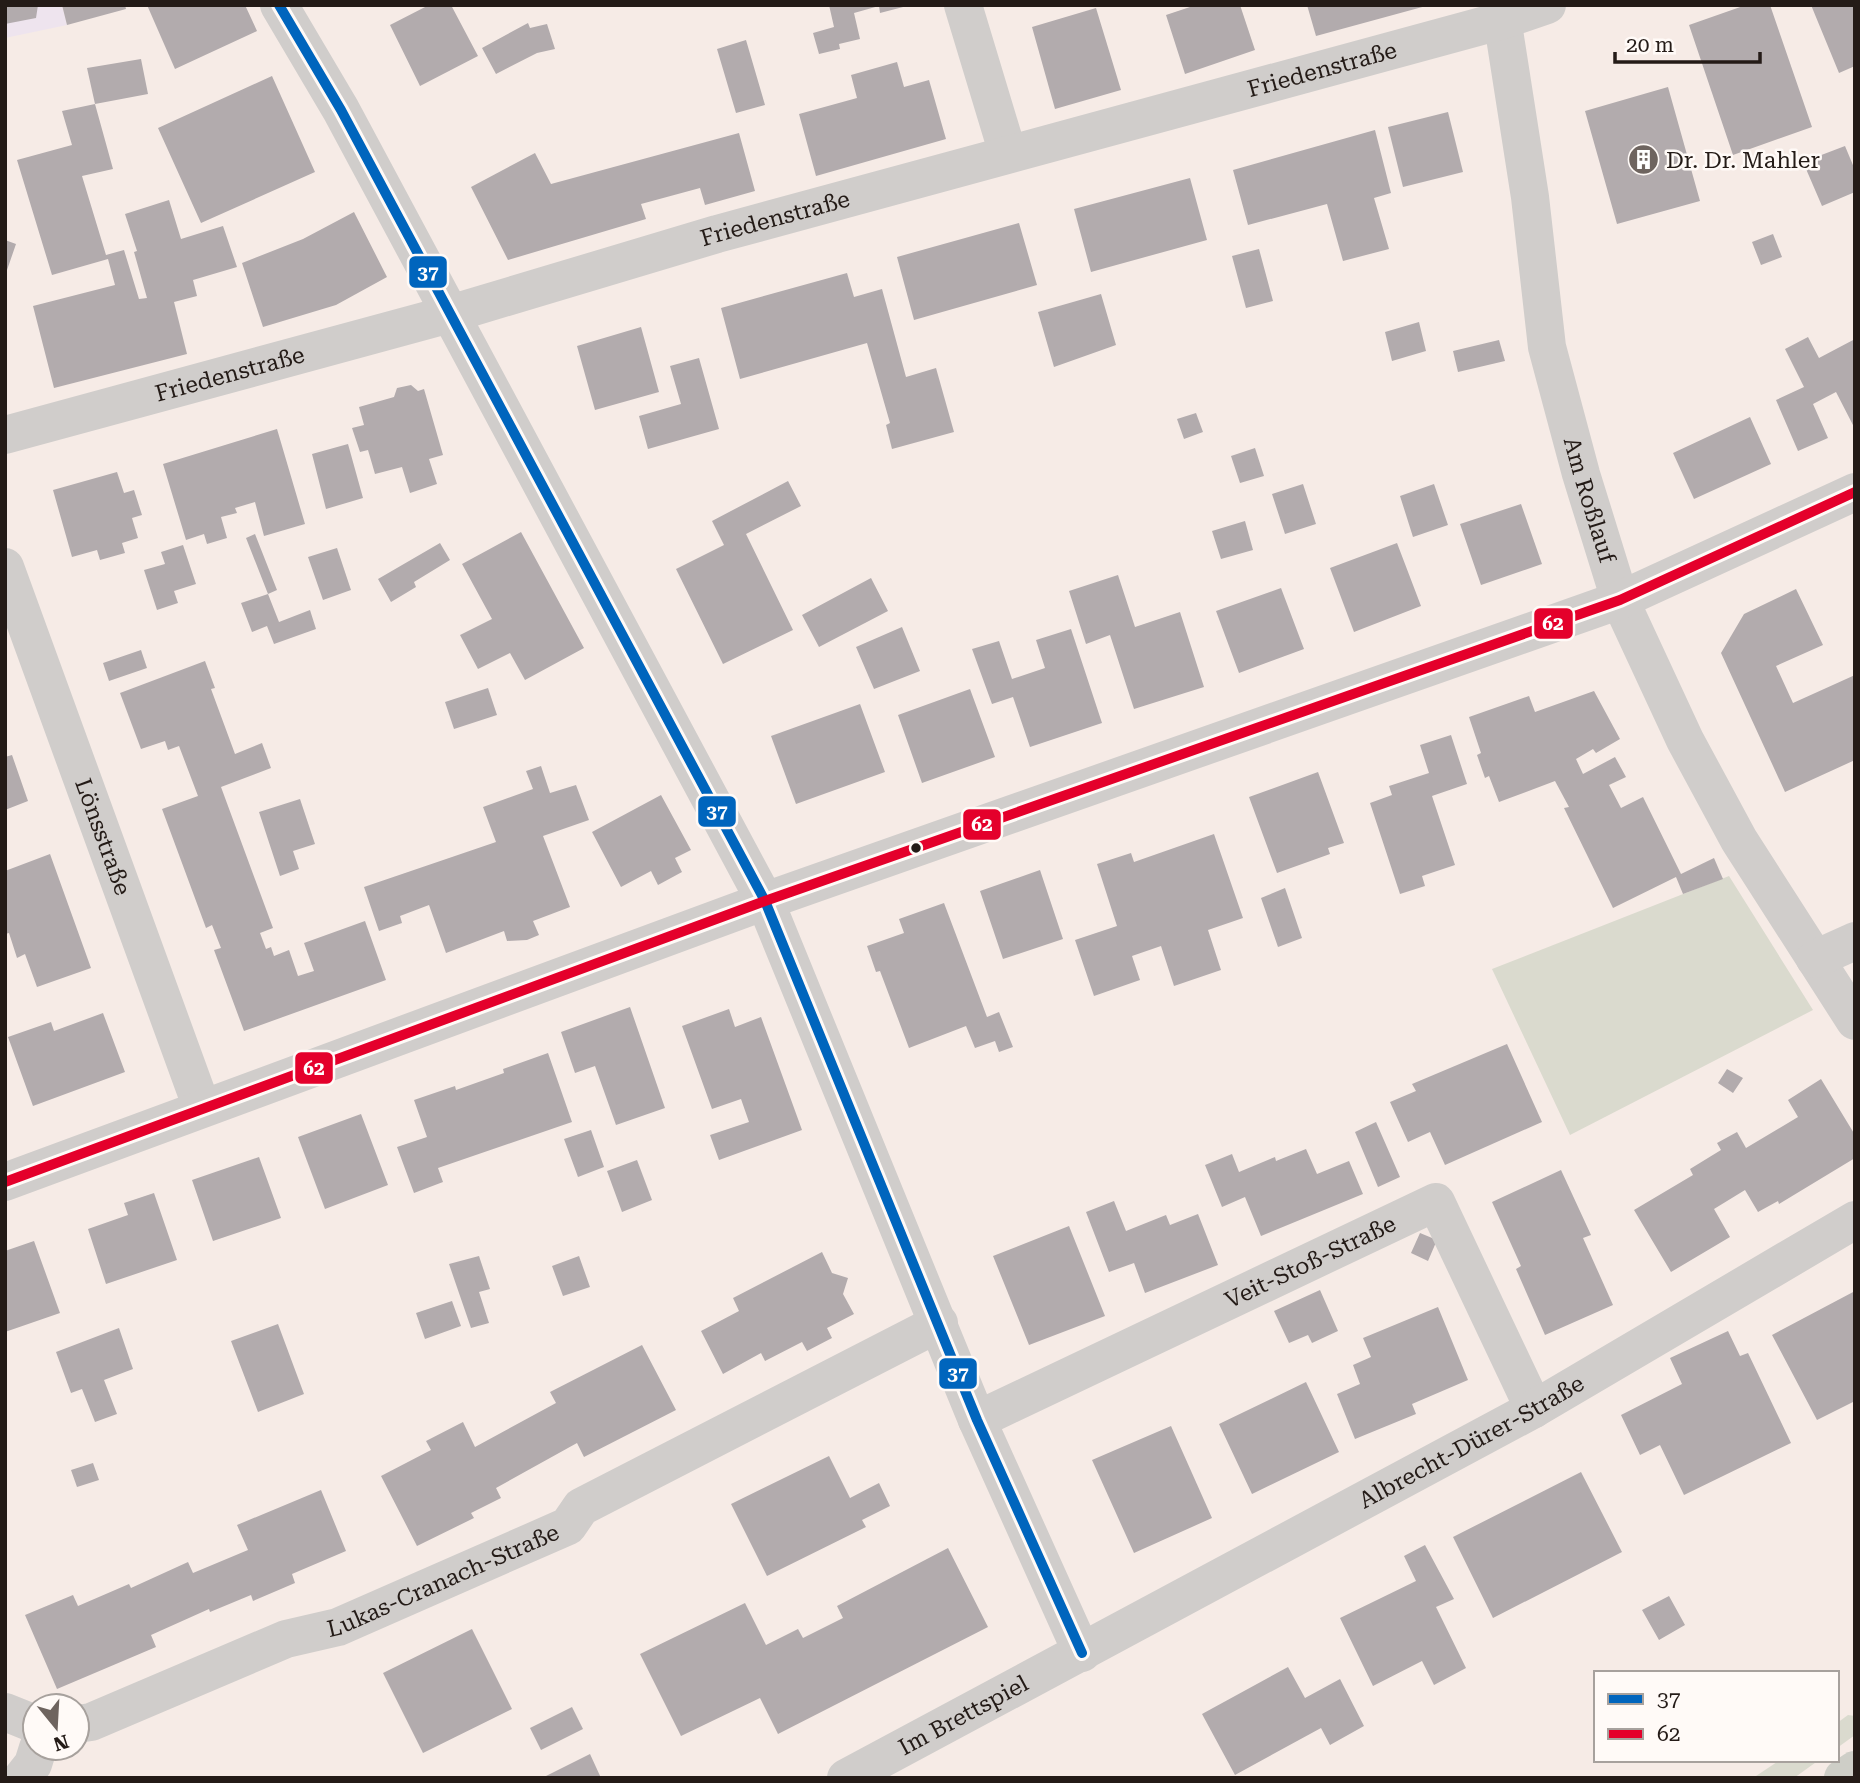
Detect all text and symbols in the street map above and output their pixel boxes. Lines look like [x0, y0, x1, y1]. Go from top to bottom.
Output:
scale bar [1615, 21, 1760, 65]
text: 20 m [1626, 33, 1674, 57]
street label: Friedenstraße [1245, 37, 1400, 103]
building icon: Dr. Dr. Mahler [1626, 143, 1660, 177]
place label: Dr. Dr. Mahler [1666, 147, 1820, 174]
street label: Friedenstraße [697, 186, 853, 252]
line badge: 37 [408, 255, 448, 289]
text: 37 [417, 261, 439, 284]
street label: Friedenstraße [152, 341, 308, 408]
street label: Am Roßlauf [1558, 434, 1621, 567]
line badge: 62 [1533, 607, 1574, 640]
text: 62 [1542, 612, 1564, 635]
street label: Lönsstraße [69, 775, 136, 899]
line badge: 37 [697, 795, 737, 828]
text: 37 [706, 800, 728, 823]
line badge: 62 [962, 808, 1002, 841]
text: 62 [971, 813, 993, 836]
unlabelled marker [909, 841, 923, 855]
line badge: 62 [294, 1051, 334, 1085]
text: 62 [303, 1057, 325, 1080]
street label: Veit-Stoß-Straße [1221, 1210, 1400, 1314]
line badge: 37 [938, 1357, 978, 1390]
text: 37 [947, 1362, 969, 1385]
street label: Albrecht-Dürer-Straße [1354, 1370, 1589, 1514]
street label: Lukas-Cranach-Straße [325, 1519, 563, 1643]
street label: Im Brettspiel [894, 1670, 1033, 1761]
legend [1594, 1671, 1839, 1762]
text: 37 [1657, 1687, 1681, 1711]
north arrow [21, 1692, 91, 1762]
text: 62 [1657, 1722, 1681, 1746]
text: N [50, 1729, 72, 1756]

